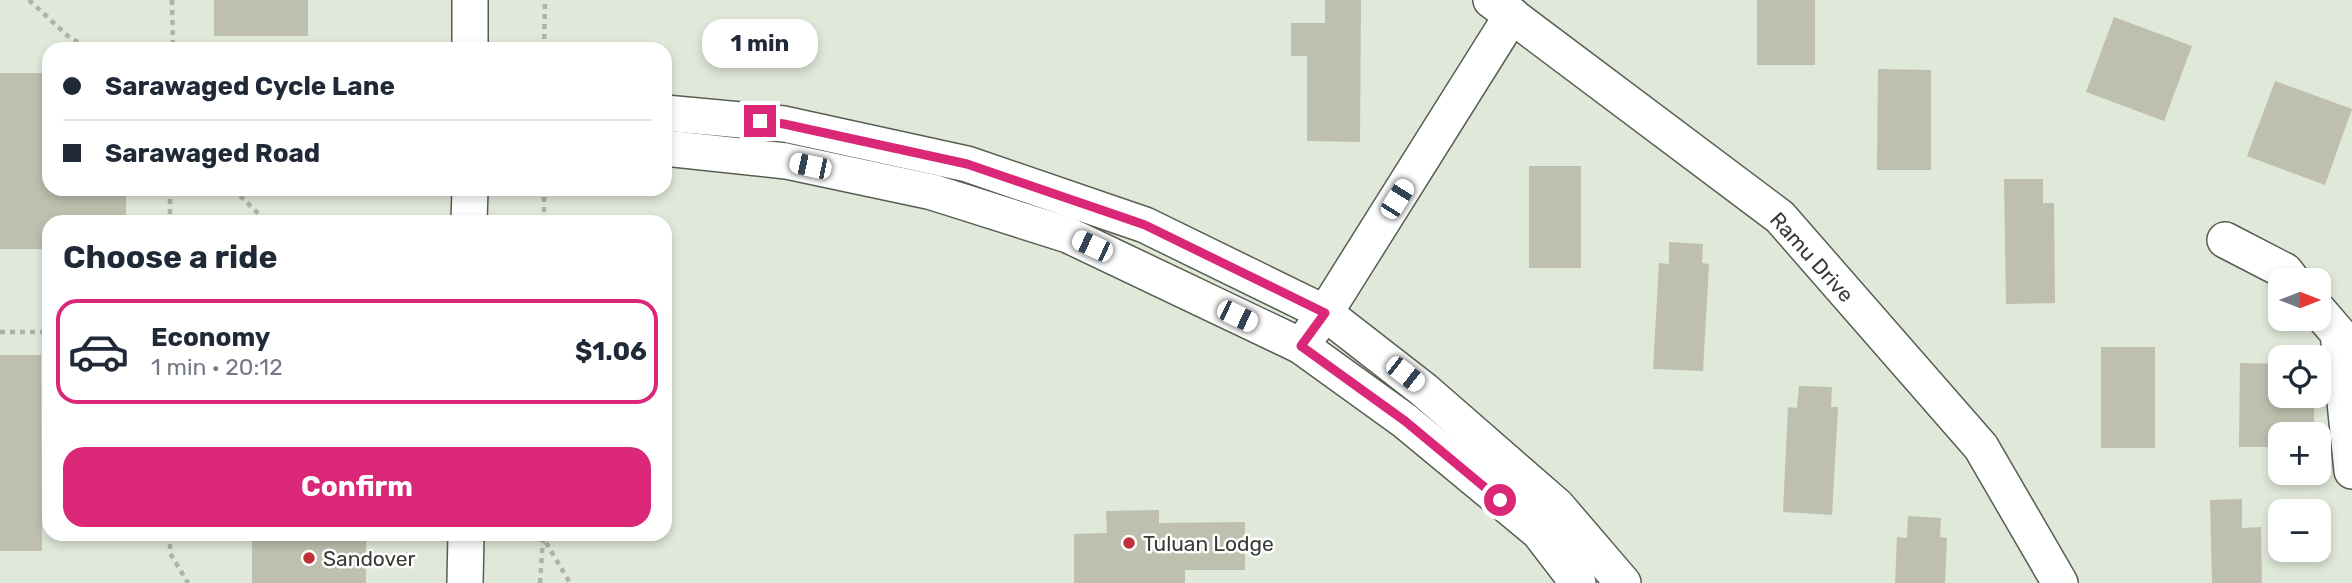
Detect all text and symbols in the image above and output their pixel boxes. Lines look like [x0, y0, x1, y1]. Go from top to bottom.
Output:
callout: 1 min [702, 19, 818, 68]
text: 1 min [731, 29, 789, 57]
text: Sarawaged Cycle Lane [105, 71, 395, 102]
route end [744, 105, 776, 137]
text: Sarawaged Road [105, 138, 320, 169]
car [788, 151, 833, 181]
car [1377, 176, 1418, 222]
street label: Ramu Drive [1765, 207, 1859, 307]
car [1069, 228, 1116, 264]
text: Choose a ride [63, 238, 277, 276]
north arrow [2268, 268, 2331, 331]
map controls [2268, 268, 2331, 562]
car [1214, 297, 1261, 335]
icon: car [67, 320, 130, 383]
text: Economy [151, 322, 270, 353]
text: $1.06 [575, 336, 647, 367]
button: locate [2268, 345, 2331, 408]
text: 1 min · 20:12 [151, 353, 283, 381]
car [1382, 353, 1429, 395]
button: + [2268, 422, 2331, 485]
button: Confirm [63, 447, 651, 527]
route start [1484, 484, 1516, 516]
button: − [2268, 499, 2331, 562]
place label: Tuluan Lodge [1143, 531, 1274, 556]
marker: Tuluan Lodge [1121, 535, 1137, 551]
place label: Sandover [323, 546, 416, 571]
marker: Sandover [301, 550, 317, 566]

